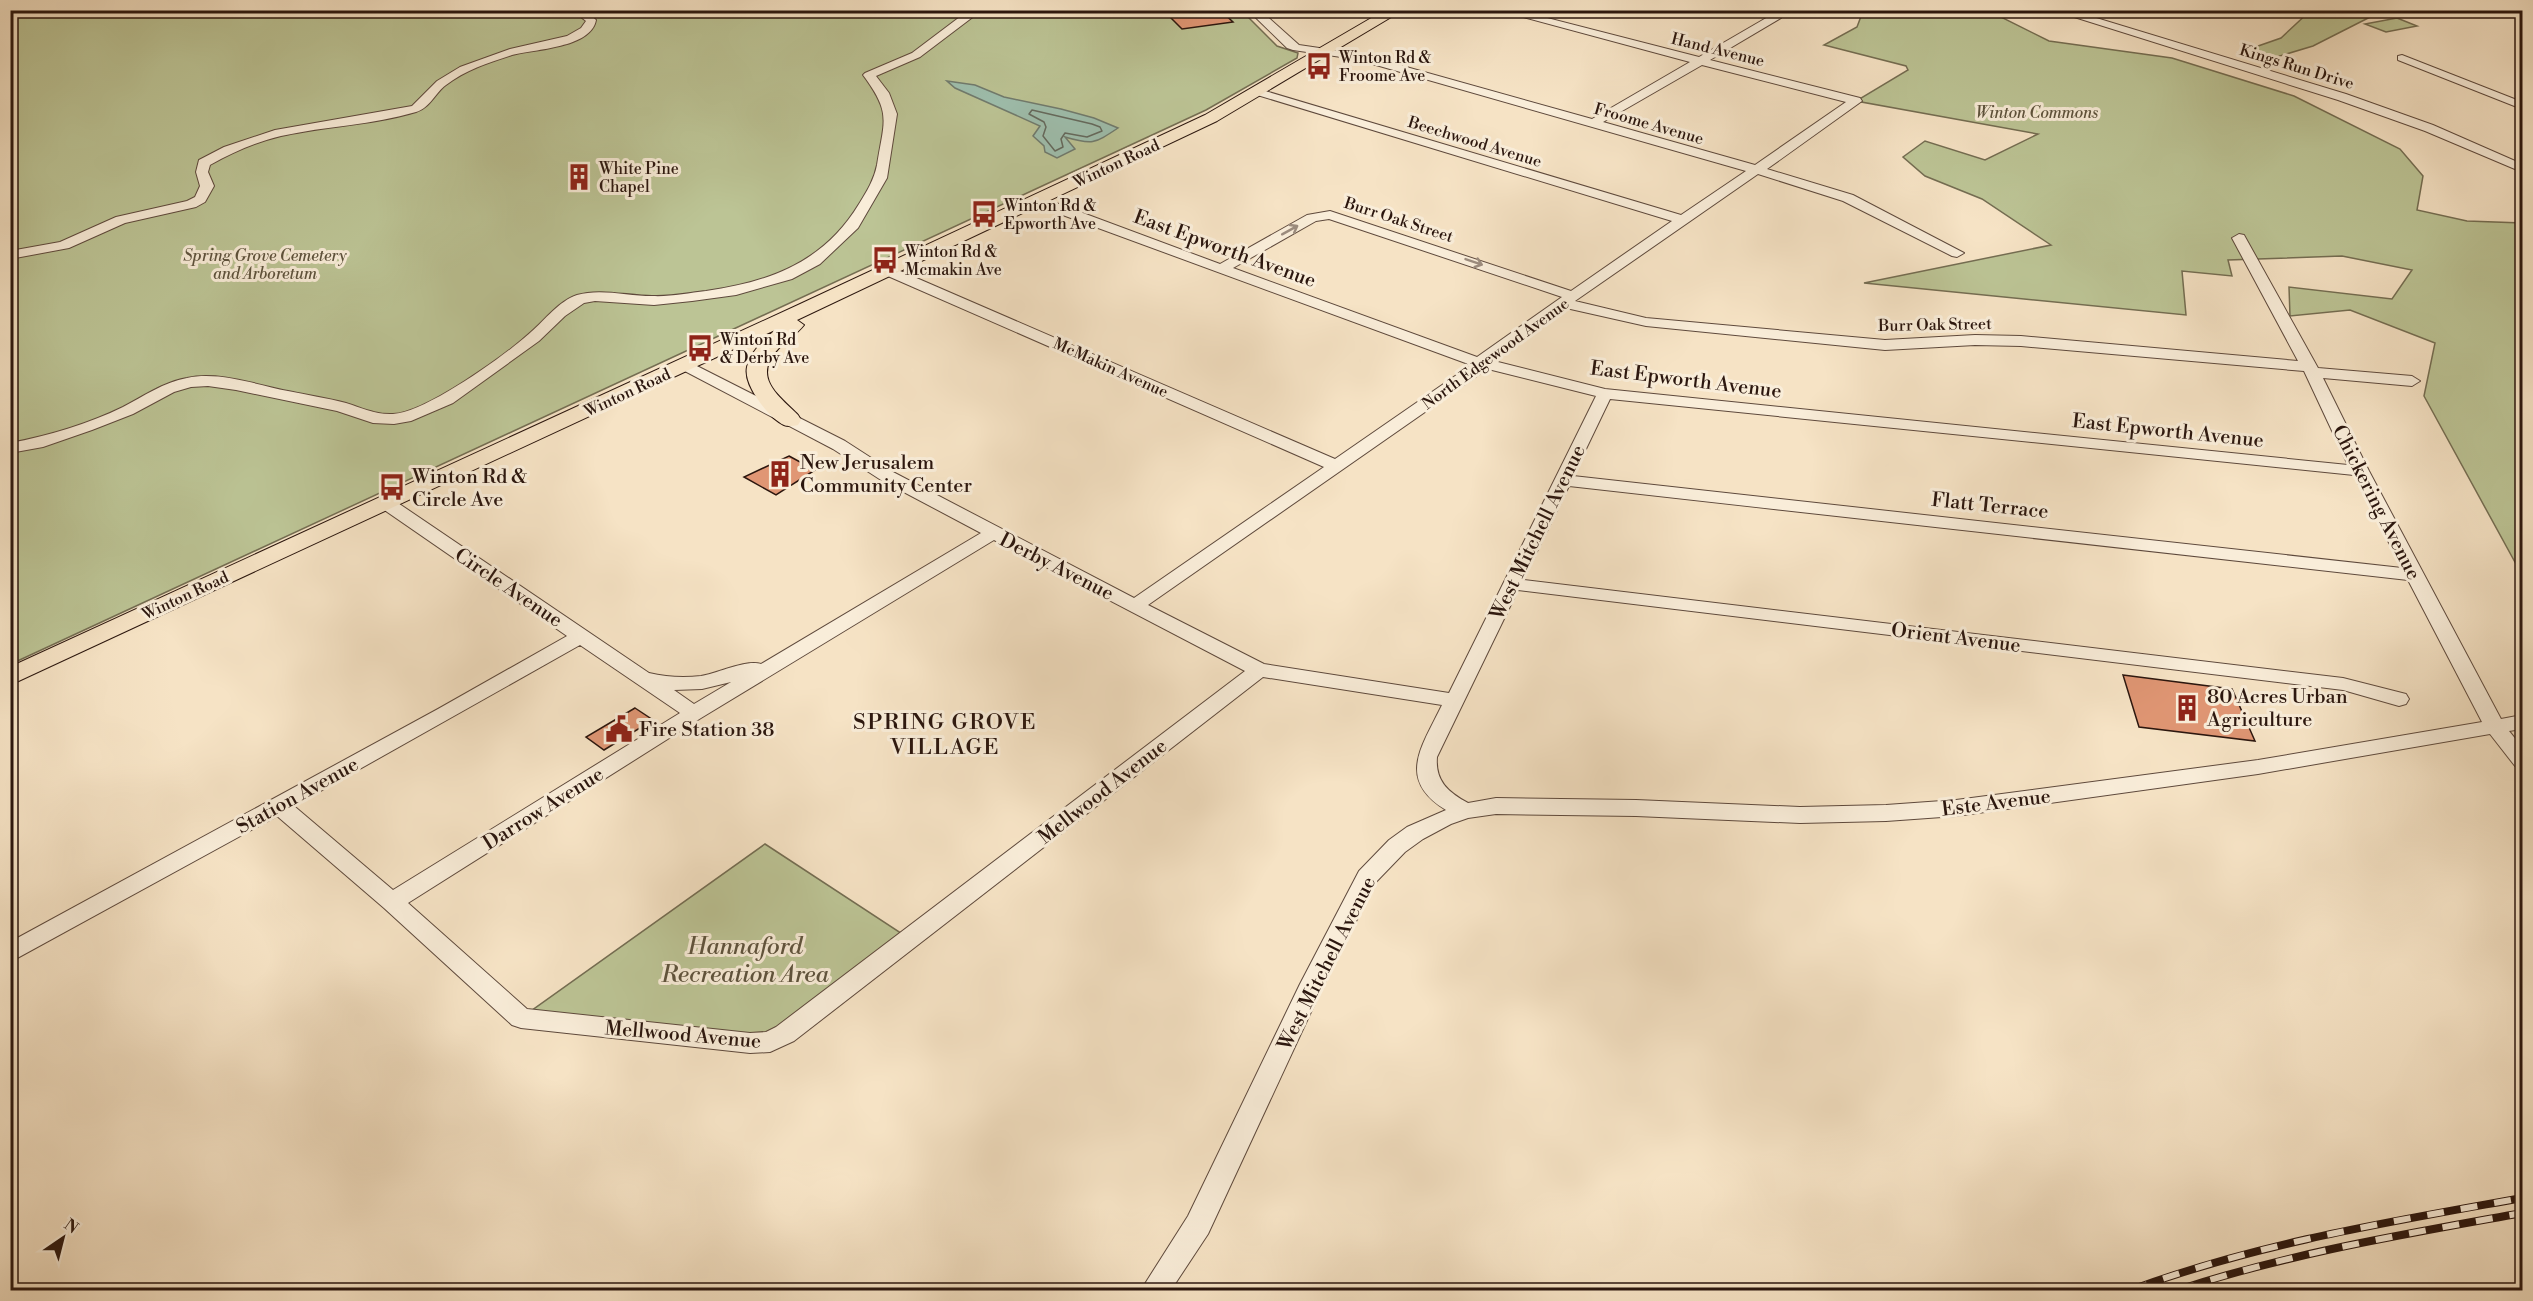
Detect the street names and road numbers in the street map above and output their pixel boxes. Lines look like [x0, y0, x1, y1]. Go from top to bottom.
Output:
street label: Hand Avenue [1669, 29, 1767, 71]
street label: Kings Run Drive [2237, 40, 2356, 94]
street label: Froome Avenue [1592, 99, 1706, 149]
street label: Beechwood Avenue [1404, 112, 1544, 172]
street label: Winton Road [1069, 135, 1163, 193]
street label: Burr Oak Street [1341, 193, 1456, 247]
street label: East Epworth Avenue [1130, 205, 1319, 294]
street label: North Edgewood Avenue [1418, 294, 1573, 414]
street label: Burr Oak Street [1877, 314, 1992, 336]
street label: McMakin Avenue [1050, 334, 1171, 402]
street label: East Epworth Avenue [1589, 356, 1783, 405]
street label: Winton Road [580, 364, 674, 422]
street label: East Epworth Avenue [2071, 409, 2265, 454]
street label: Chickering Avenue [2326, 421, 2426, 584]
street label: West Mitchell Avenue [1485, 441, 1592, 625]
street label: Flatt Terrace [1930, 488, 2050, 525]
street label: Derby Avenue [995, 528, 1118, 607]
street label: Circle Avenue [449, 543, 567, 633]
street label: Winton Road [138, 567, 232, 625]
street label: Orient Avenue [1890, 618, 2022, 659]
street label: Mellwood Avenue [1033, 734, 1173, 850]
street label: Station Avenue [232, 752, 363, 840]
street label: Darrow Avenue [479, 762, 609, 856]
street label: Este Avenue [1940, 784, 2052, 823]
street label: West Mitchell Avenue [1272, 873, 1382, 1056]
street label: Mellwood Avenue [604, 1016, 762, 1055]

